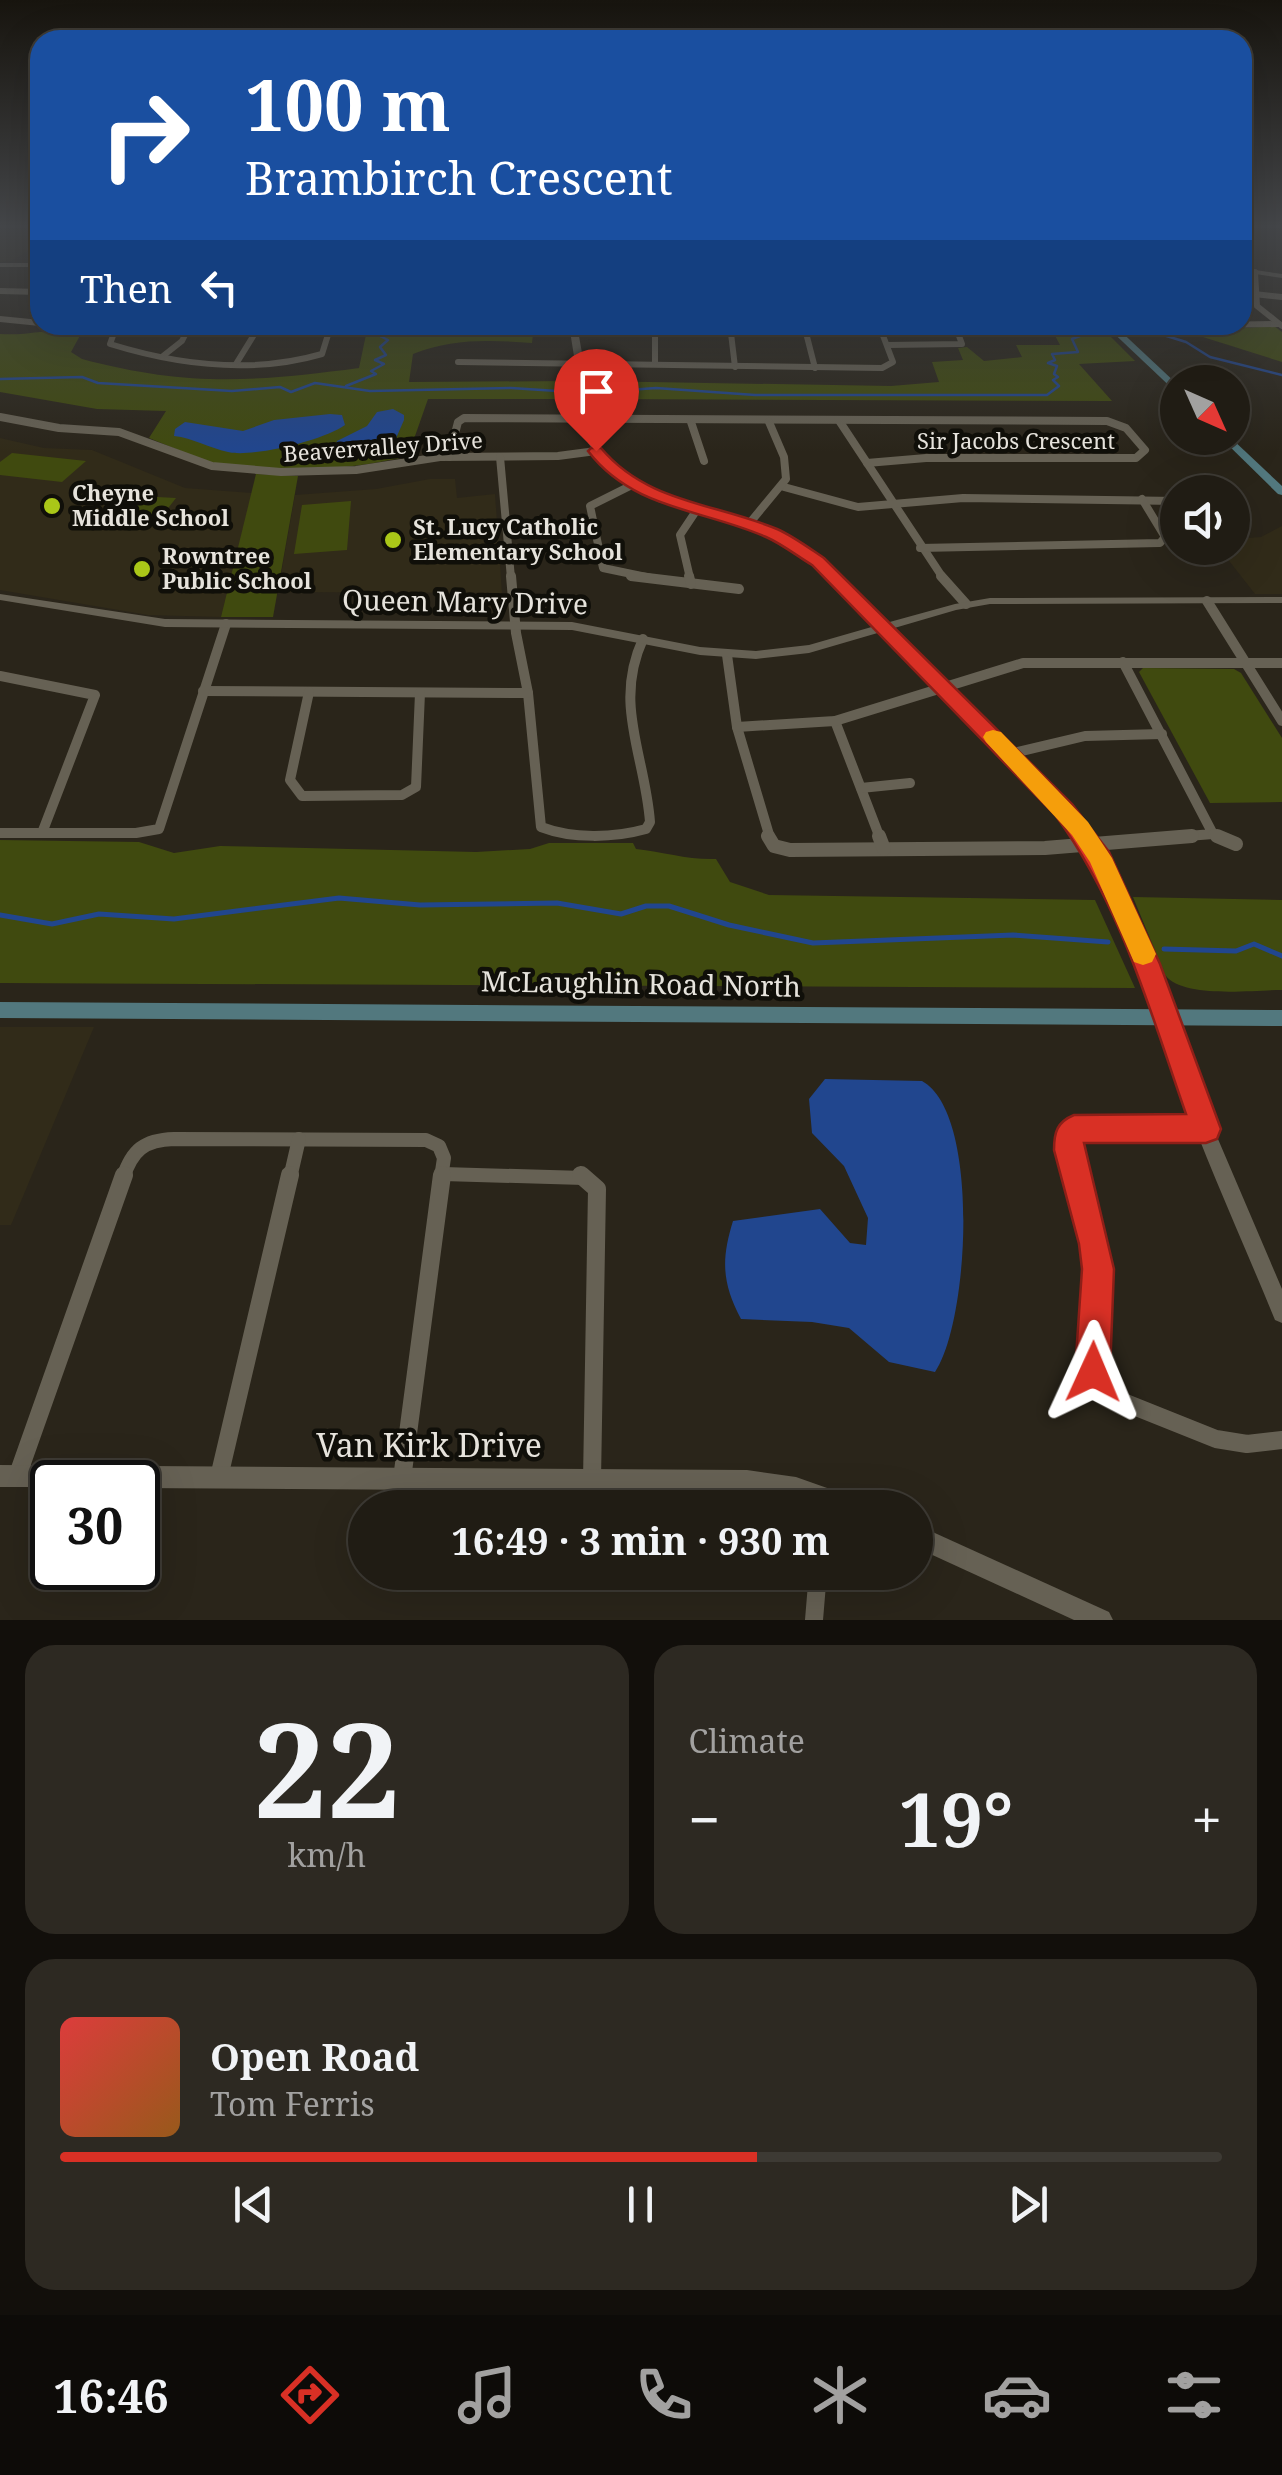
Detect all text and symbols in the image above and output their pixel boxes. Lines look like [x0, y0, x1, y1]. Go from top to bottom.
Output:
text: 100 m [245, 56, 451, 152]
icon: right [80, 70, 210, 200]
text: Brambirch Crescent [245, 147, 673, 208]
icon: left [192, 260, 247, 315]
text: Then [80, 262, 172, 314]
pin [554, 349, 639, 452]
icon: arrive [569, 364, 624, 419]
north arrow [1160, 365, 1250, 455]
map controls [1160, 365, 1250, 565]
street label: Beavervalley Drive [282, 424, 484, 468]
street label: Sir Jacobs Crescent [917, 425, 1115, 455]
button: sound [1160, 475, 1250, 565]
place label: Cheyne Middle School [72, 477, 229, 532]
marker: Cheyne Middle School [41, 495, 63, 517]
place label: St. Lucy Catholic Elementary School [413, 511, 623, 566]
marker: St. Lucy Catholic Elementary School [382, 529, 404, 551]
place label: Rowntree Public School [162, 540, 312, 595]
marker: Rowntree Public School [131, 558, 153, 580]
street label: Queen Mary Drive [342, 580, 588, 622]
street label: McLaughlin Road North [481, 961, 801, 1005]
position arrow [1041, 1320, 1145, 1424]
street label: Van Kirk Drive [316, 1423, 542, 1466]
speed limit sign: 30 [30, 1460, 160, 1590]
text: 16:49 · 3 min · 930 m [451, 1514, 830, 1566]
text: 22 [253, 1679, 400, 1856]
text: Climate [689, 1719, 805, 1762]
text: 19° [898, 1767, 1013, 1869]
text: − [689, 1781, 720, 1856]
text: + [1191, 1781, 1222, 1856]
text: km/h [288, 1833, 366, 1876]
text: Open Road [210, 2030, 419, 2082]
text: Tom Ferris [210, 2082, 375, 2125]
icon: previous [226, 2177, 281, 2232]
icon: pause [613, 2177, 668, 2232]
icon: next [1001, 2177, 1056, 2232]
icon: directions [275, 2360, 345, 2430]
icon: music [452, 2360, 522, 2430]
icon: phone [629, 2360, 699, 2430]
icon: climate [805, 2360, 875, 2430]
icon: car [982, 2360, 1052, 2430]
icon: filters [1159, 2360, 1229, 2430]
text: 16:46 [53, 2365, 169, 2426]

